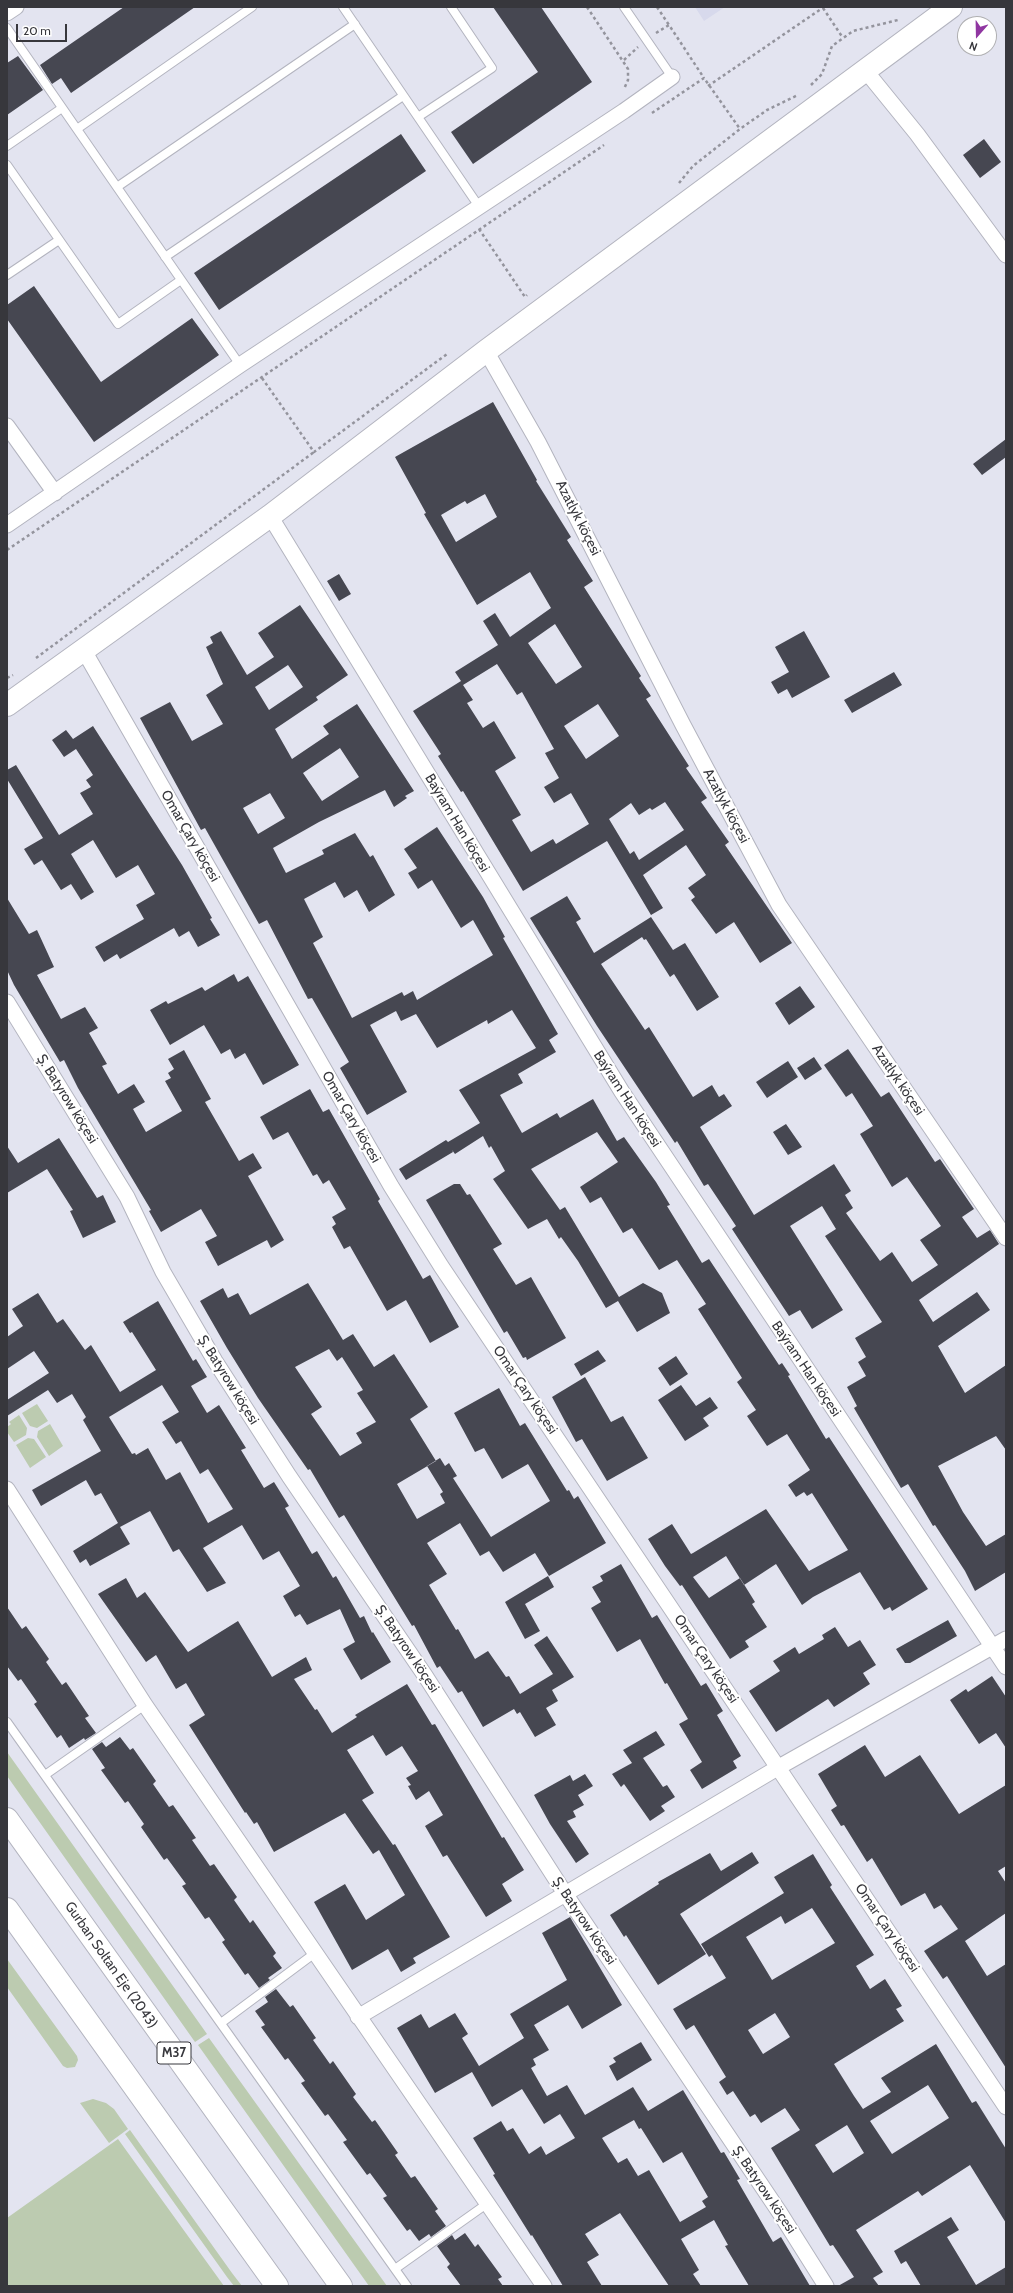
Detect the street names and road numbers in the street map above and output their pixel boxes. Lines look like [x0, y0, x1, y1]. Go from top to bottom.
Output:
street label: Azatlyk köçesi [552, 478, 604, 558]
street label: Azatlyk köçesi [699, 766, 753, 846]
street label: Baýram Han köçesi [421, 771, 493, 875]
street label: Omar Çary köçesi [157, 787, 223, 885]
street label: Azatlyk köçesi [868, 1041, 928, 1119]
street label: Baýram Han köçesi [590, 1048, 664, 1150]
street label: Ş. Batyrow köçesi [33, 1051, 101, 1147]
street label: Omar Çary köçesi [318, 1068, 384, 1166]
street label: Baýram Han köçesi [768, 1318, 844, 1420]
street label: Ş. Batyrow köçesi [194, 1332, 262, 1428]
street label: Omar Çary köçesi [489, 1343, 561, 1437]
street label: Ş. Batyrow köçesi [372, 1602, 442, 1696]
street label: Omar Çary köçesi [670, 1612, 742, 1706]
street label: Ş. Batyrow köçesi [549, 1874, 619, 1968]
street label: Omar Çary köçesi [851, 1881, 923, 1975]
street label: Gurban Soltan Eje (2043) [61, 1898, 161, 2032]
road number: M37 [157, 2042, 191, 2064]
street label: Ş. Batyrow köçesi [729, 2143, 799, 2237]

